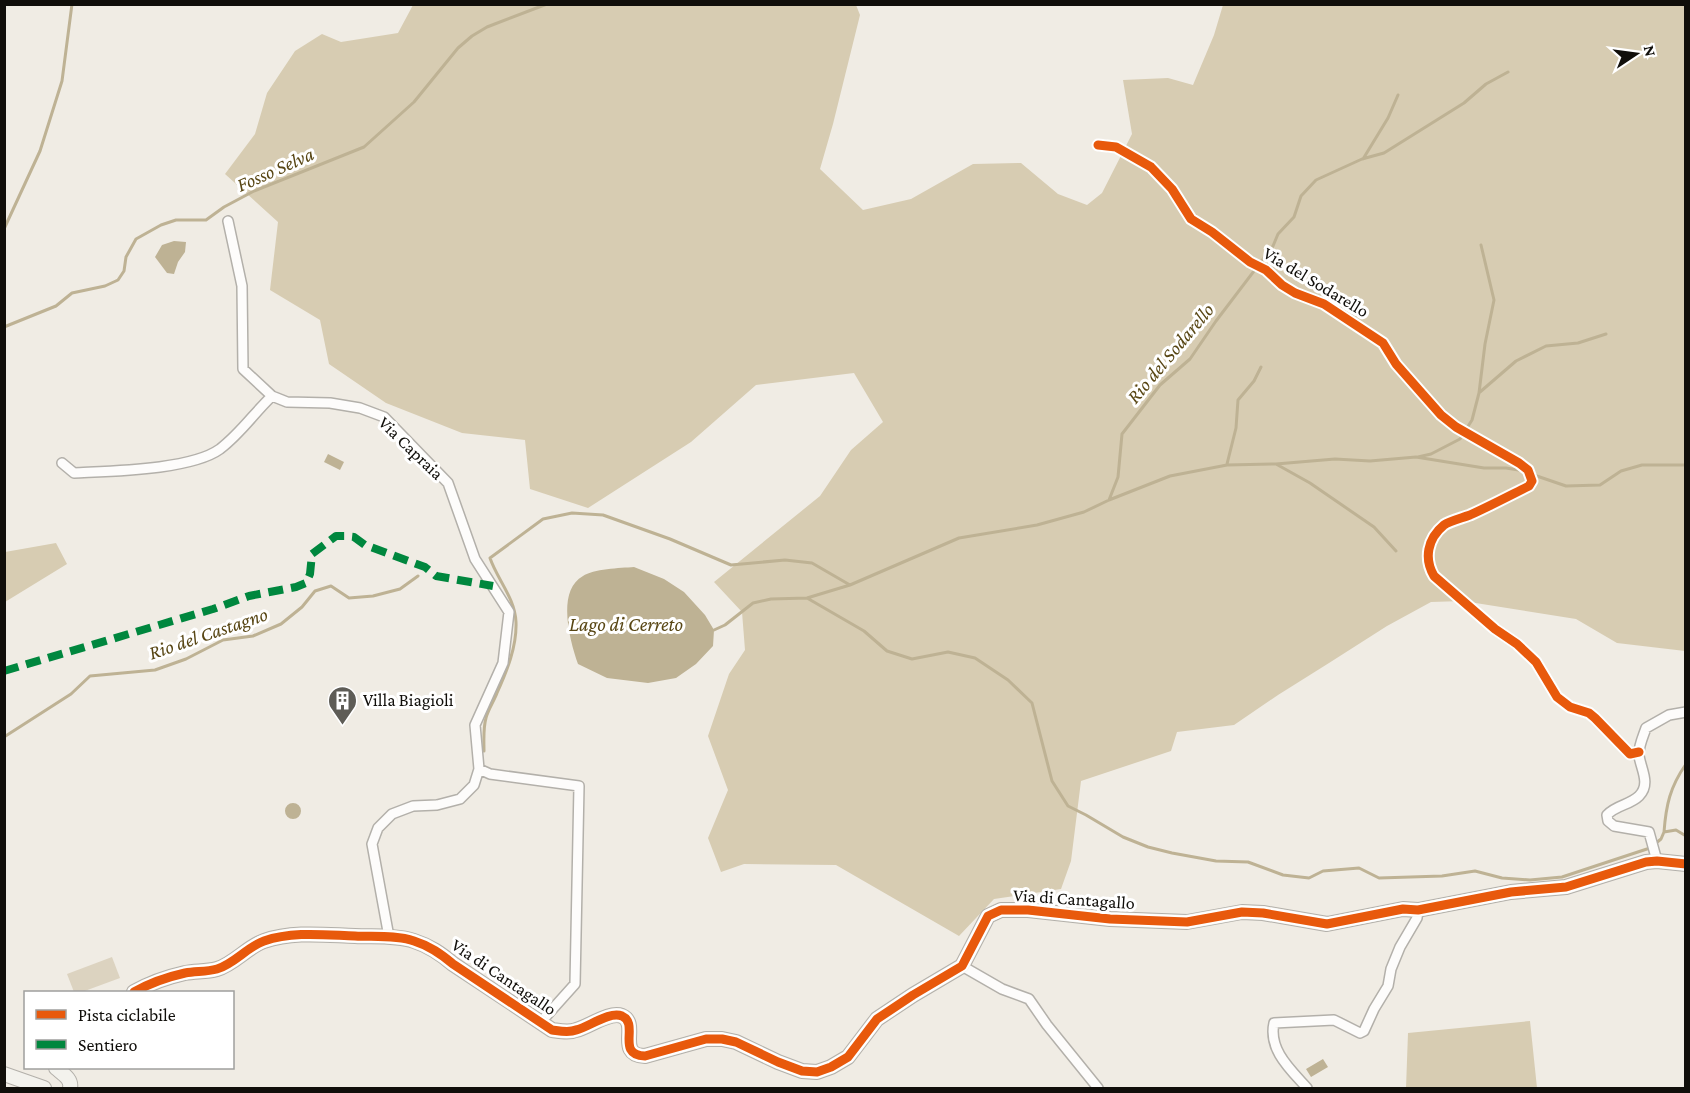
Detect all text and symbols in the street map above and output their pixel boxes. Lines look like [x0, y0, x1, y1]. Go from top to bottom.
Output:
north arrow [1606, 24, 1666, 84]
text: N [1641, 44, 1660, 58]
water label: Fosso Selva [233, 142, 317, 196]
street label: Via del Sodarello [1260, 243, 1372, 321]
water label: Rio del Sodarello [1122, 299, 1218, 407]
street label: Via Capraia [375, 412, 447, 484]
water label: Rio del Castagno [146, 602, 271, 665]
water label: Lago di Cerreto [569, 613, 683, 636]
building icon: Villa Biagioli [326, 684, 358, 726]
place label: Villa Biagioli [363, 690, 454, 710]
street label: Via di Cantagallo [1012, 885, 1136, 913]
street label: Via di Cantagallo [448, 935, 560, 1019]
legend [24, 991, 234, 1069]
text: Pista ciclabile [78, 1005, 176, 1025]
text: Sentiero [78, 1035, 138, 1055]

